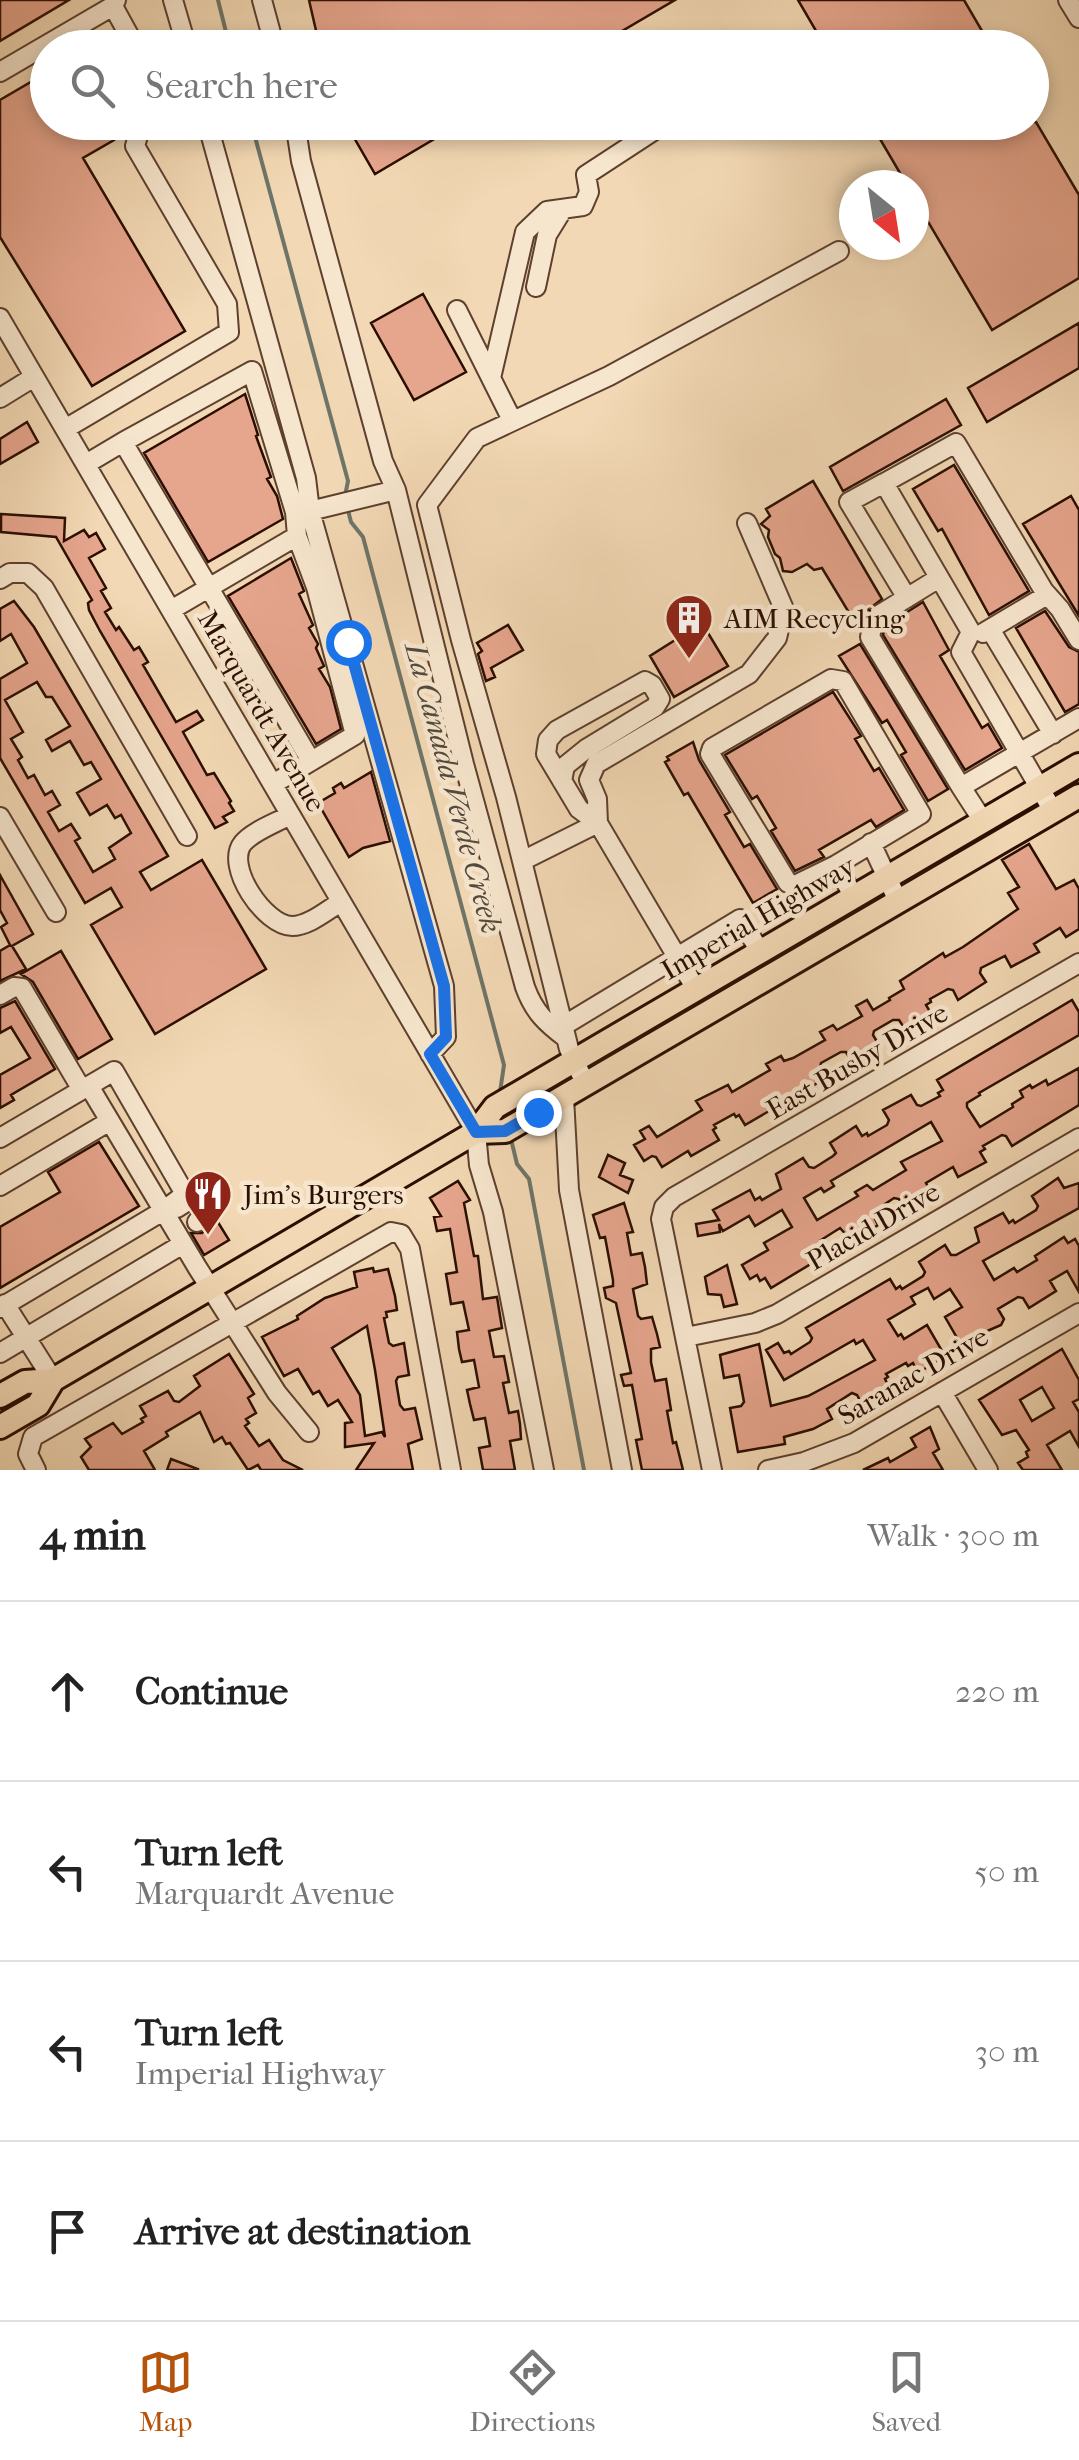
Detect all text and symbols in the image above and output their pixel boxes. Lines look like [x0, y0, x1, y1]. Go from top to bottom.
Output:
search box [30, 30, 1049, 140]
icon: search [65, 58, 120, 113]
text: Search here [145, 63, 338, 108]
north arrow [839, 170, 929, 260]
building icon: AIM Recycling [663, 592, 715, 660]
place label: AIM Recycling [723, 602, 906, 635]
street label: Marquardt Avenue [191, 605, 333, 818]
route start [326, 620, 372, 666]
water label: La Canada Verde Creek [397, 637, 509, 937]
street label: Imperial Highway [655, 849, 862, 987]
street label: East Busby Drive [760, 996, 954, 1126]
route end [516, 1090, 562, 1136]
restaurant icon: Jim's Burgers [182, 1168, 234, 1236]
street label: Placid Drive [801, 1175, 945, 1277]
place label: Jim's Burgers [241, 1178, 404, 1211]
street label: Saranac Drive [832, 1320, 994, 1432]
text: 4 min [40, 1511, 146, 1560]
text: Walk · 300 m [868, 1517, 1039, 1554]
icon: ahead [40, 1664, 95, 1719]
text: Continue [135, 1669, 288, 1714]
text: 220 m [955, 1673, 1039, 1710]
text: Turn left [135, 1830, 283, 1875]
icon: left [40, 1844, 95, 1899]
text: 50 m [974, 1853, 1039, 1890]
text: Marquardt Avenue [135, 1875, 394, 1912]
text: Turn left [135, 2010, 283, 2055]
icon: left [40, 2024, 95, 2079]
text: 30 m [975, 2033, 1039, 2070]
text: Imperial Highway [135, 2055, 385, 2092]
icon: arrive [40, 2204, 95, 2259]
text: Arrive at destination [135, 2209, 471, 2254]
tab: Map [138, 2345, 193, 2438]
tab: Directions [469, 2345, 595, 2438]
tab: Saved [871, 2345, 941, 2438]

